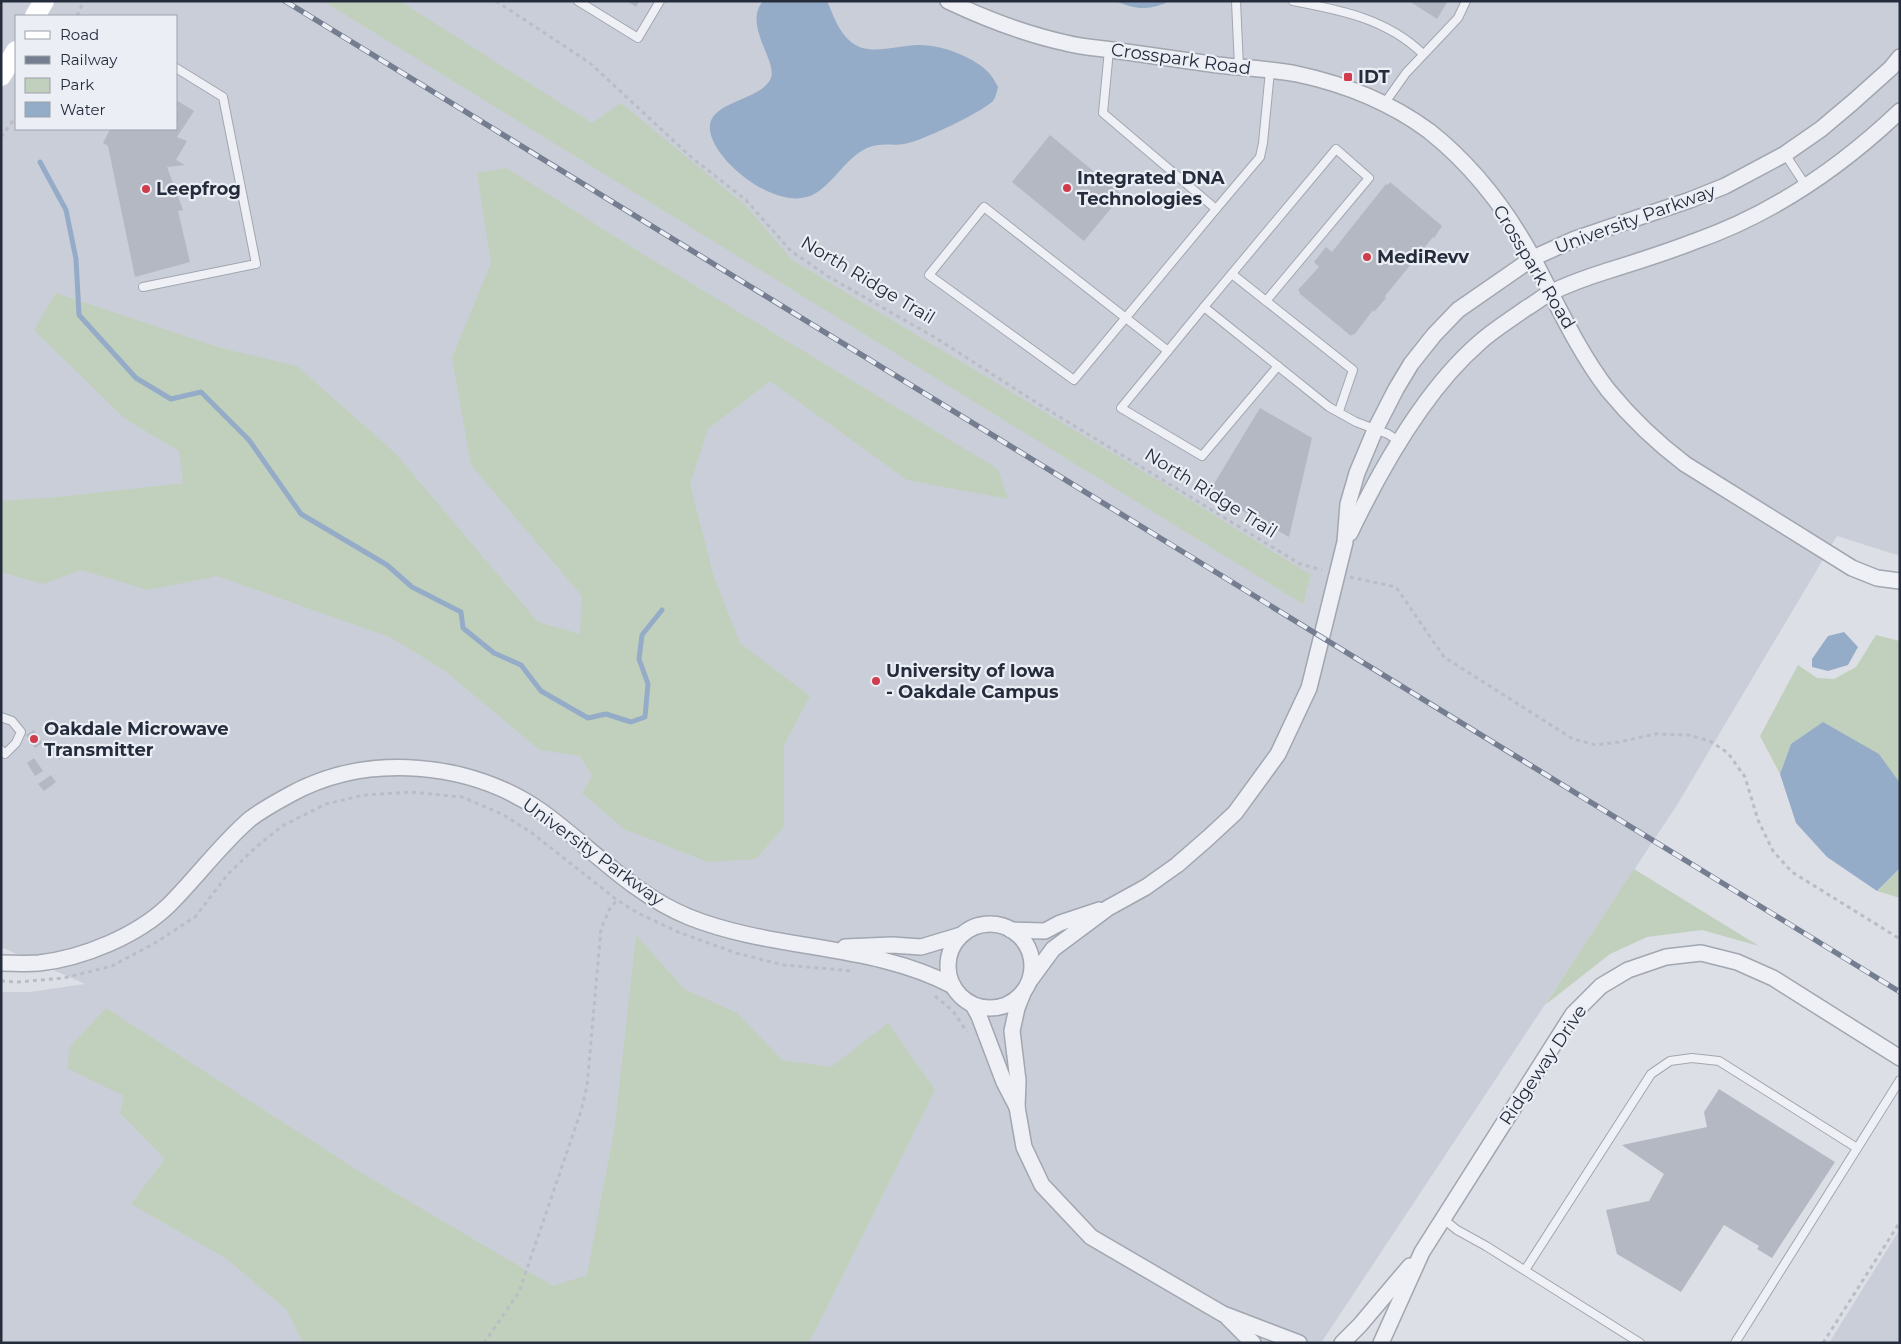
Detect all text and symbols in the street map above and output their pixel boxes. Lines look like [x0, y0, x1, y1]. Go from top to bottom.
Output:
legend [15, 15, 178, 130]
text: Road [60, 25, 99, 44]
street label: Crosspark Road [1110, 38, 1252, 80]
text: Railway [60, 50, 118, 69]
place label: IDT [1358, 66, 1391, 88]
marker: IDT [1342, 71, 1354, 83]
text: Park [60, 75, 94, 94]
text: Water [60, 100, 106, 119]
place label: Integrated DNA Technologies [1077, 167, 1225, 210]
place label: Leepfrog [156, 178, 241, 200]
street label: University Parkway [1552, 180, 1719, 258]
marker: Integrated DNA Technologies [1061, 182, 1073, 194]
marker: Leepfrog [140, 183, 152, 195]
street label: Crosspark Road [1488, 201, 1580, 333]
street label: North Ridge Trail [797, 231, 939, 329]
place label: MediRevv [1377, 246, 1469, 268]
marker: MediRevv [1361, 251, 1373, 263]
street label: North Ridge Trail [1141, 443, 1281, 543]
place label: University of Iowa - Oakdale Campus [886, 660, 1059, 703]
marker: University of Iowa - Oakdale Campus [870, 675, 882, 687]
place label: Oakdale Microwave Transmitter [44, 718, 229, 761]
marker: Oakdale Microwave Transmitter [28, 733, 40, 745]
street label: University Parkway [518, 793, 668, 911]
street label: Ridgeway Drive [1495, 1001, 1591, 1129]

